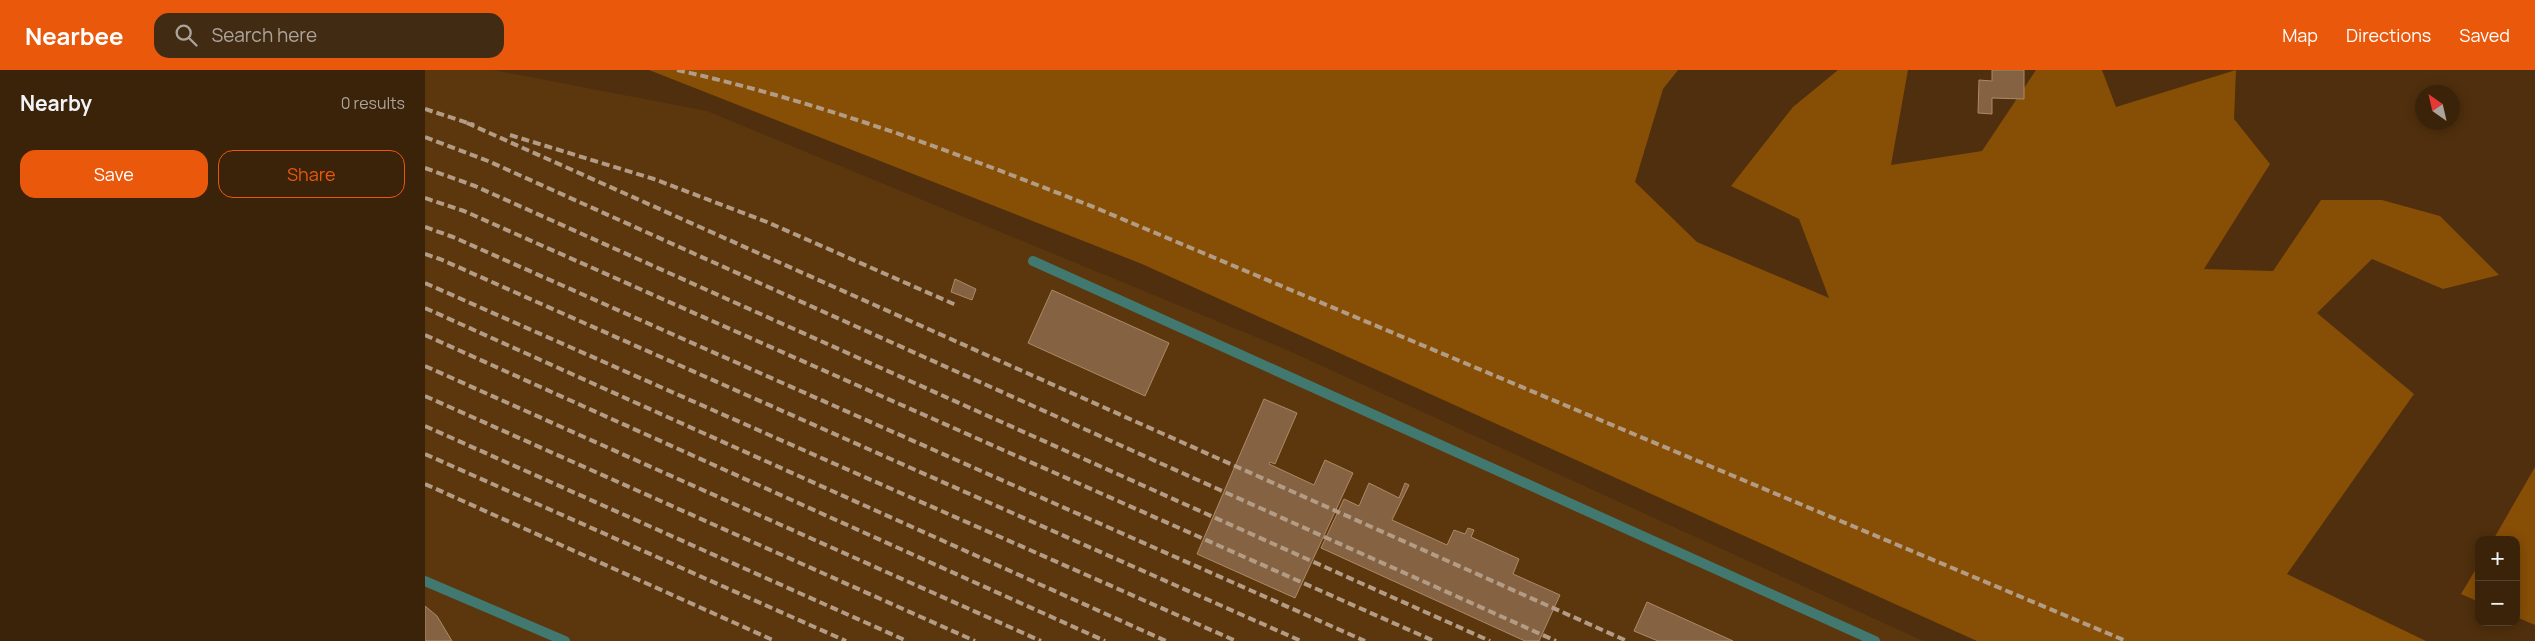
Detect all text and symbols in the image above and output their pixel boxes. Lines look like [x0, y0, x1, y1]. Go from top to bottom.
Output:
search box [154, 13, 504, 58]
text: Nearbee [25, 19, 124, 52]
icon: search [172, 21, 200, 49]
text: Search here [212, 22, 317, 48]
text: Map [2282, 23, 2318, 47]
text: Directions [2346, 23, 2431, 47]
text: Saved [2459, 23, 2510, 47]
north arrow [2415, 85, 2460, 130]
text: Nearby [20, 89, 92, 117]
text: 0 results [341, 92, 405, 114]
button: Save [20, 150, 208, 198]
button: Share [218, 150, 405, 198]
map controls [2475, 536, 2520, 626]
button: + [2475, 536, 2520, 581]
button: − [2475, 581, 2520, 626]

